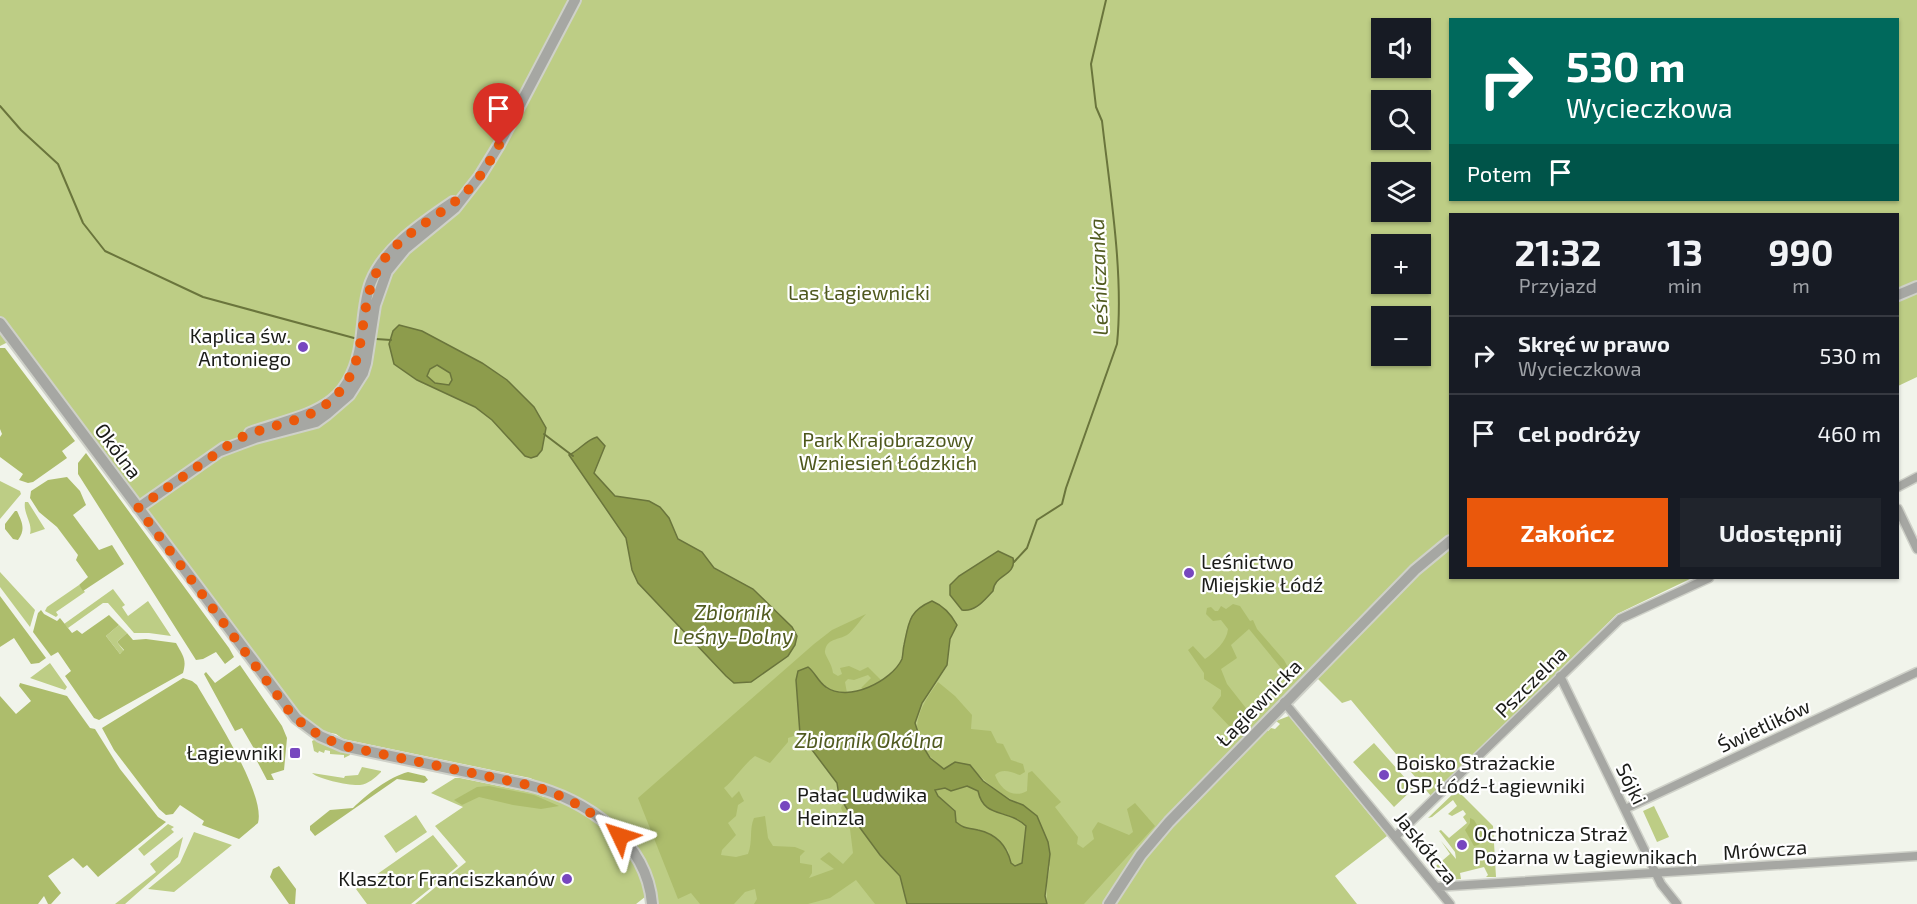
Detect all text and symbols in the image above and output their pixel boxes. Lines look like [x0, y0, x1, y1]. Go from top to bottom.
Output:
map controls [1371, 18, 1431, 366]
button: sound [1371, 18, 1431, 78]
text: 530 m [1566, 40, 1686, 90]
icon: right [1467, 42, 1545, 120]
pin [473, 83, 524, 145]
button: search [1371, 90, 1431, 150]
text: Wycieczkowa [1566, 91, 1733, 123]
icon: arrive [482, 92, 515, 125]
icon: arrive [1544, 156, 1577, 189]
text: Potem [1467, 160, 1532, 186]
button: layers [1371, 162, 1431, 222]
water label: Leśniczanka [1083, 218, 1112, 336]
text: 21:32 [1514, 230, 1602, 273]
text: 13 [1667, 230, 1703, 273]
text: 990 [1768, 230, 1834, 273]
button: + [1371, 234, 1431, 294]
text: Przyjazd [1519, 273, 1597, 297]
text: min [1668, 273, 1702, 297]
text: m [1792, 273, 1810, 297]
park label: Las Łagiewnicki [788, 280, 930, 304]
button: − [1371, 306, 1431, 366]
place label: Kaplica św. Antoniego [190, 323, 291, 370]
text: Skręć w prawo [1518, 330, 1670, 356]
icon: right [1467, 339, 1500, 372]
marker: Kaplica św. Antoniego [296, 340, 310, 354]
text: 530 m [1820, 342, 1881, 368]
text: Wycieczkowa [1518, 356, 1641, 380]
icon: arrive [1467, 417, 1500, 450]
street label: Okólna [90, 418, 147, 483]
text: Cel podróży [1518, 420, 1640, 446]
text: 460 m [1817, 420, 1881, 446]
park label: Park Krajobrazowy Wzniesień Łódzkich [799, 427, 977, 474]
button: Zakończ [1467, 498, 1668, 567]
button: Udostępnij [1680, 498, 1881, 567]
place label: Leśnictwo Miejskie Łódź [1201, 549, 1323, 596]
marker: Leśnictwo Miejskie Łódź [1182, 566, 1196, 580]
water label: Zbiornik Leśny-Dolny [673, 599, 793, 649]
street label: Pszczelna [1489, 640, 1571, 722]
street label: Łagiewnicka [1211, 654, 1306, 751]
street label: Świetlików [1713, 693, 1814, 757]
water label: Zbiornik Okólna [794, 727, 944, 752]
place label: Łagiewniki [187, 740, 283, 764]
marker: Łagiewniki [288, 746, 302, 760]
place label: Boisko Strażackie OSP Łódź-Łagiewniki [1396, 750, 1585, 797]
street label: Sójki [1612, 759, 1652, 808]
marker: Boisko Strażackie OSP Łódź-Łagiewniki [1377, 768, 1391, 782]
place label: Pałac Ludwika Heinzla [797, 782, 927, 829]
marker: Pałac Ludwika Heinzla [778, 799, 792, 813]
position arrow [588, 804, 652, 868]
street label: Jaskółcza [1390, 806, 1463, 889]
place label: Ochotnicza Straż Pożarna w Łagiewnikach [1474, 821, 1697, 868]
street label: Mrówcza [1722, 834, 1808, 864]
marker: Ochotnicza Straż Pożarna w Łagiewnikach [1455, 838, 1469, 852]
place label: Klasztor Franciszkanów [338, 866, 555, 890]
marker: Klasztor Franciszkanów [560, 872, 574, 886]

